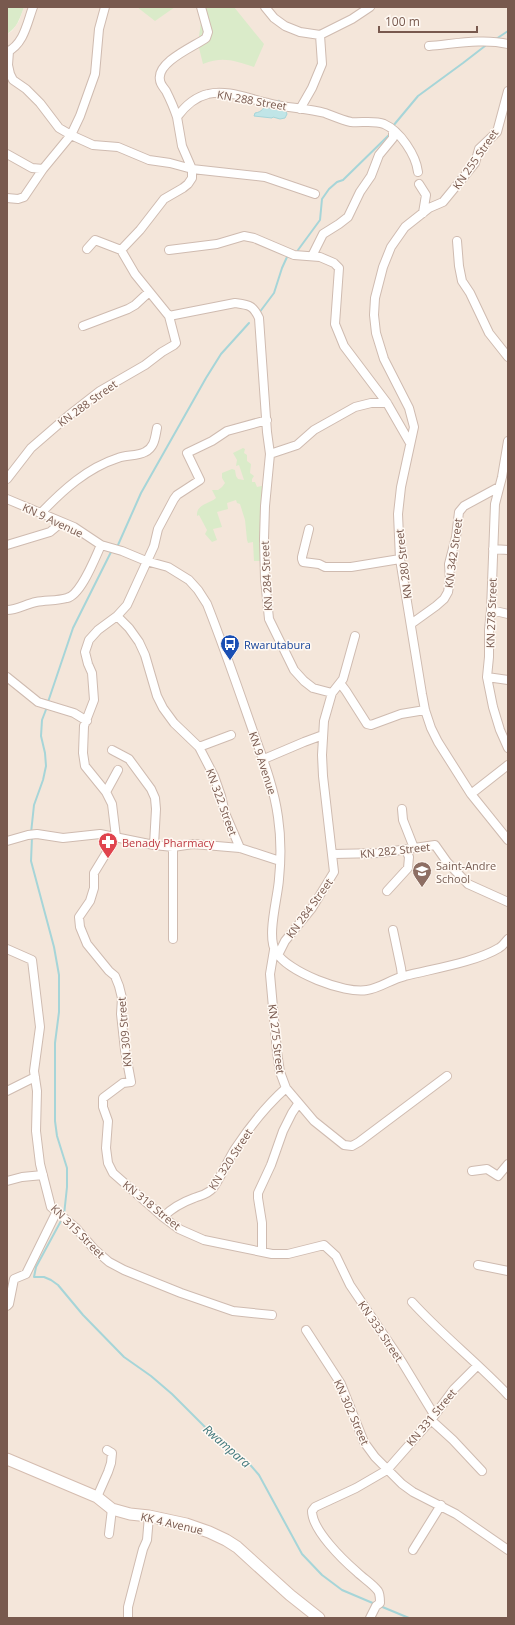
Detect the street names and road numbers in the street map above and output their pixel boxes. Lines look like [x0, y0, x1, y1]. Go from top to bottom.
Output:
street label: KN 288 Street [216, 87, 288, 114]
street label: KN 255 Street [449, 126, 501, 192]
street label: KN 288 Street [54, 376, 120, 430]
street label: KN 9 Avenue [20, 499, 86, 541]
street label: KN 342 Street [441, 517, 465, 589]
street label: KN 280 Street [391, 528, 415, 600]
street label: KN 284 Street [257, 540, 275, 612]
street label: KN 278 Street [482, 578, 500, 648]
street label: KN 9 Avenue [246, 730, 280, 796]
street label: KN 322 Street [203, 766, 241, 838]
street label: KN 282 Street [359, 839, 431, 861]
street label: KN 284 Street [282, 875, 336, 941]
street label: KN 309 Street [113, 996, 135, 1068]
street label: KN 275 Street [265, 1003, 289, 1075]
street label: KN 320 Street [205, 1125, 255, 1193]
street label: KN 318 Street [120, 1177, 184, 1233]
street label: KN 315 Street [48, 1201, 108, 1261]
street label: KN 333 Street [355, 1298, 407, 1364]
street label: KN 302 Street [331, 1377, 373, 1447]
street label: KN 331 Street [403, 1385, 459, 1449]
street label: KK 4 Avenue [139, 1509, 205, 1537]

